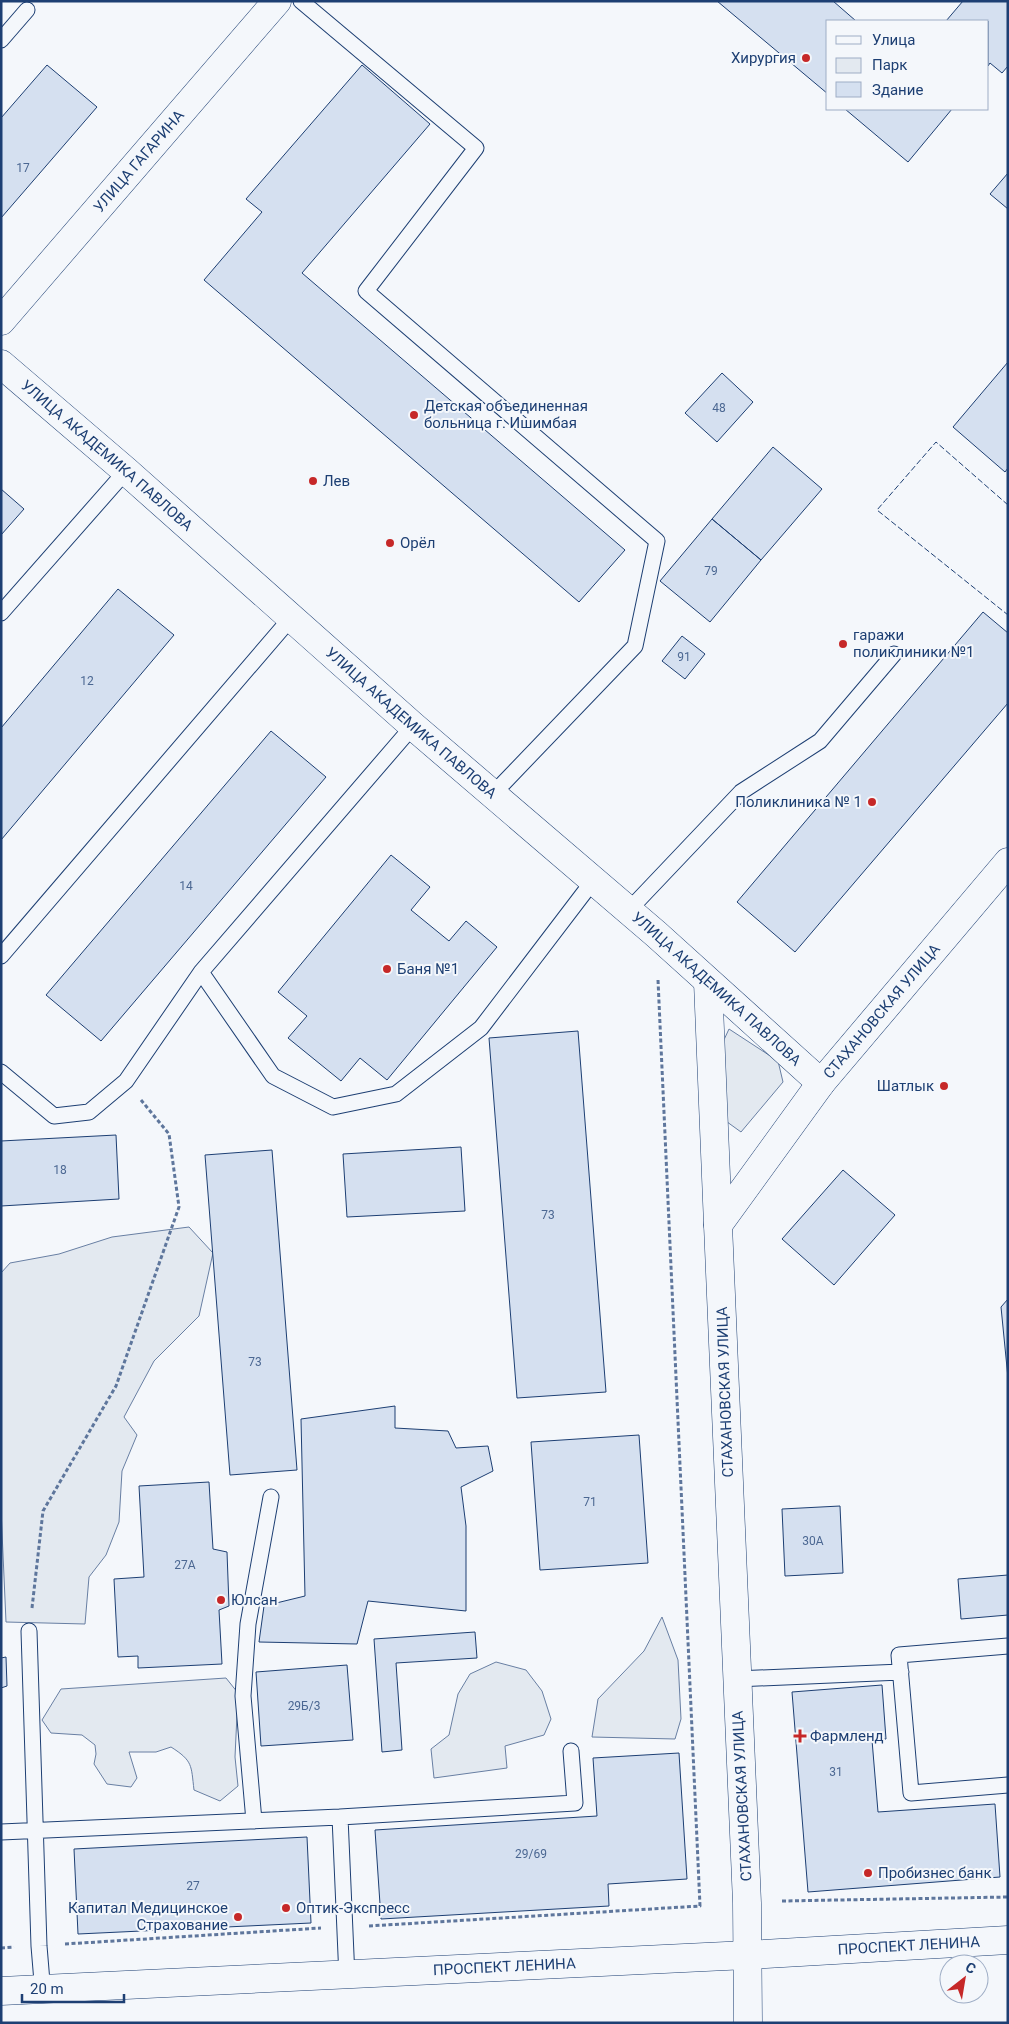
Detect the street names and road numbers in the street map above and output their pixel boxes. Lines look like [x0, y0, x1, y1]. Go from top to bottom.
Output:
street label: УЛИЦА ГАГАРИНА [90, 106, 188, 216]
street label: УЛИЦА АКАДЕМИКА ПАВЛОВА [17, 376, 196, 535]
street label: УЛИЦА АКАДЕМИКА ПАВЛОВА [322, 644, 500, 803]
street label: УЛИЦА АКАДЕМИКА ПАВЛОВА [628, 908, 805, 1070]
street label: СТАХАНОВСКАЯ УЛИЦА [820, 940, 944, 1082]
street label: СТАХАНОВСКАЯ УЛИЦА [713, 1306, 737, 1478]
street label: СТАХАНОВСКАЯ УЛИЦА [729, 1710, 755, 1882]
street label: ПРОСПЕКТ ЛЕНИНА [837, 1933, 981, 1959]
street label: ПРОСПЕКТ ЛЕНИНА [433, 1954, 576, 1979]

